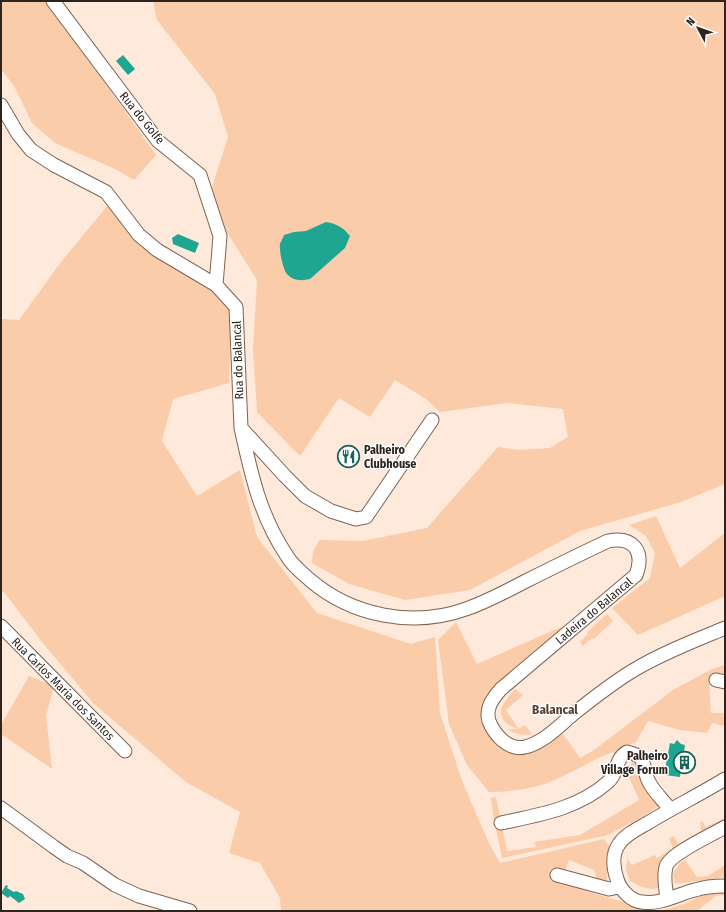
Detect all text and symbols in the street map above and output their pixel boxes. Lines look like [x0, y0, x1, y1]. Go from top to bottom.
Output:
north arrow [678, 8, 718, 48]
text: N [684, 15, 698, 29]
street label: Rua do Golfe [117, 89, 167, 147]
street label: Rua do Balancal [230, 320, 246, 400]
place label: Palheiro Clubhouse [364, 443, 416, 471]
restaurant icon: Palheiro Clubhouse [335, 444, 361, 470]
street label: Ladeira do Balancal [553, 575, 635, 647]
street label: Rua Carlos Maria dos Santos [9, 635, 117, 743]
district label: Balancal [532, 702, 578, 717]
place label: Palheiro Village Forum [600, 749, 669, 777]
building icon: Palheiro Village Forum [671, 750, 697, 776]

